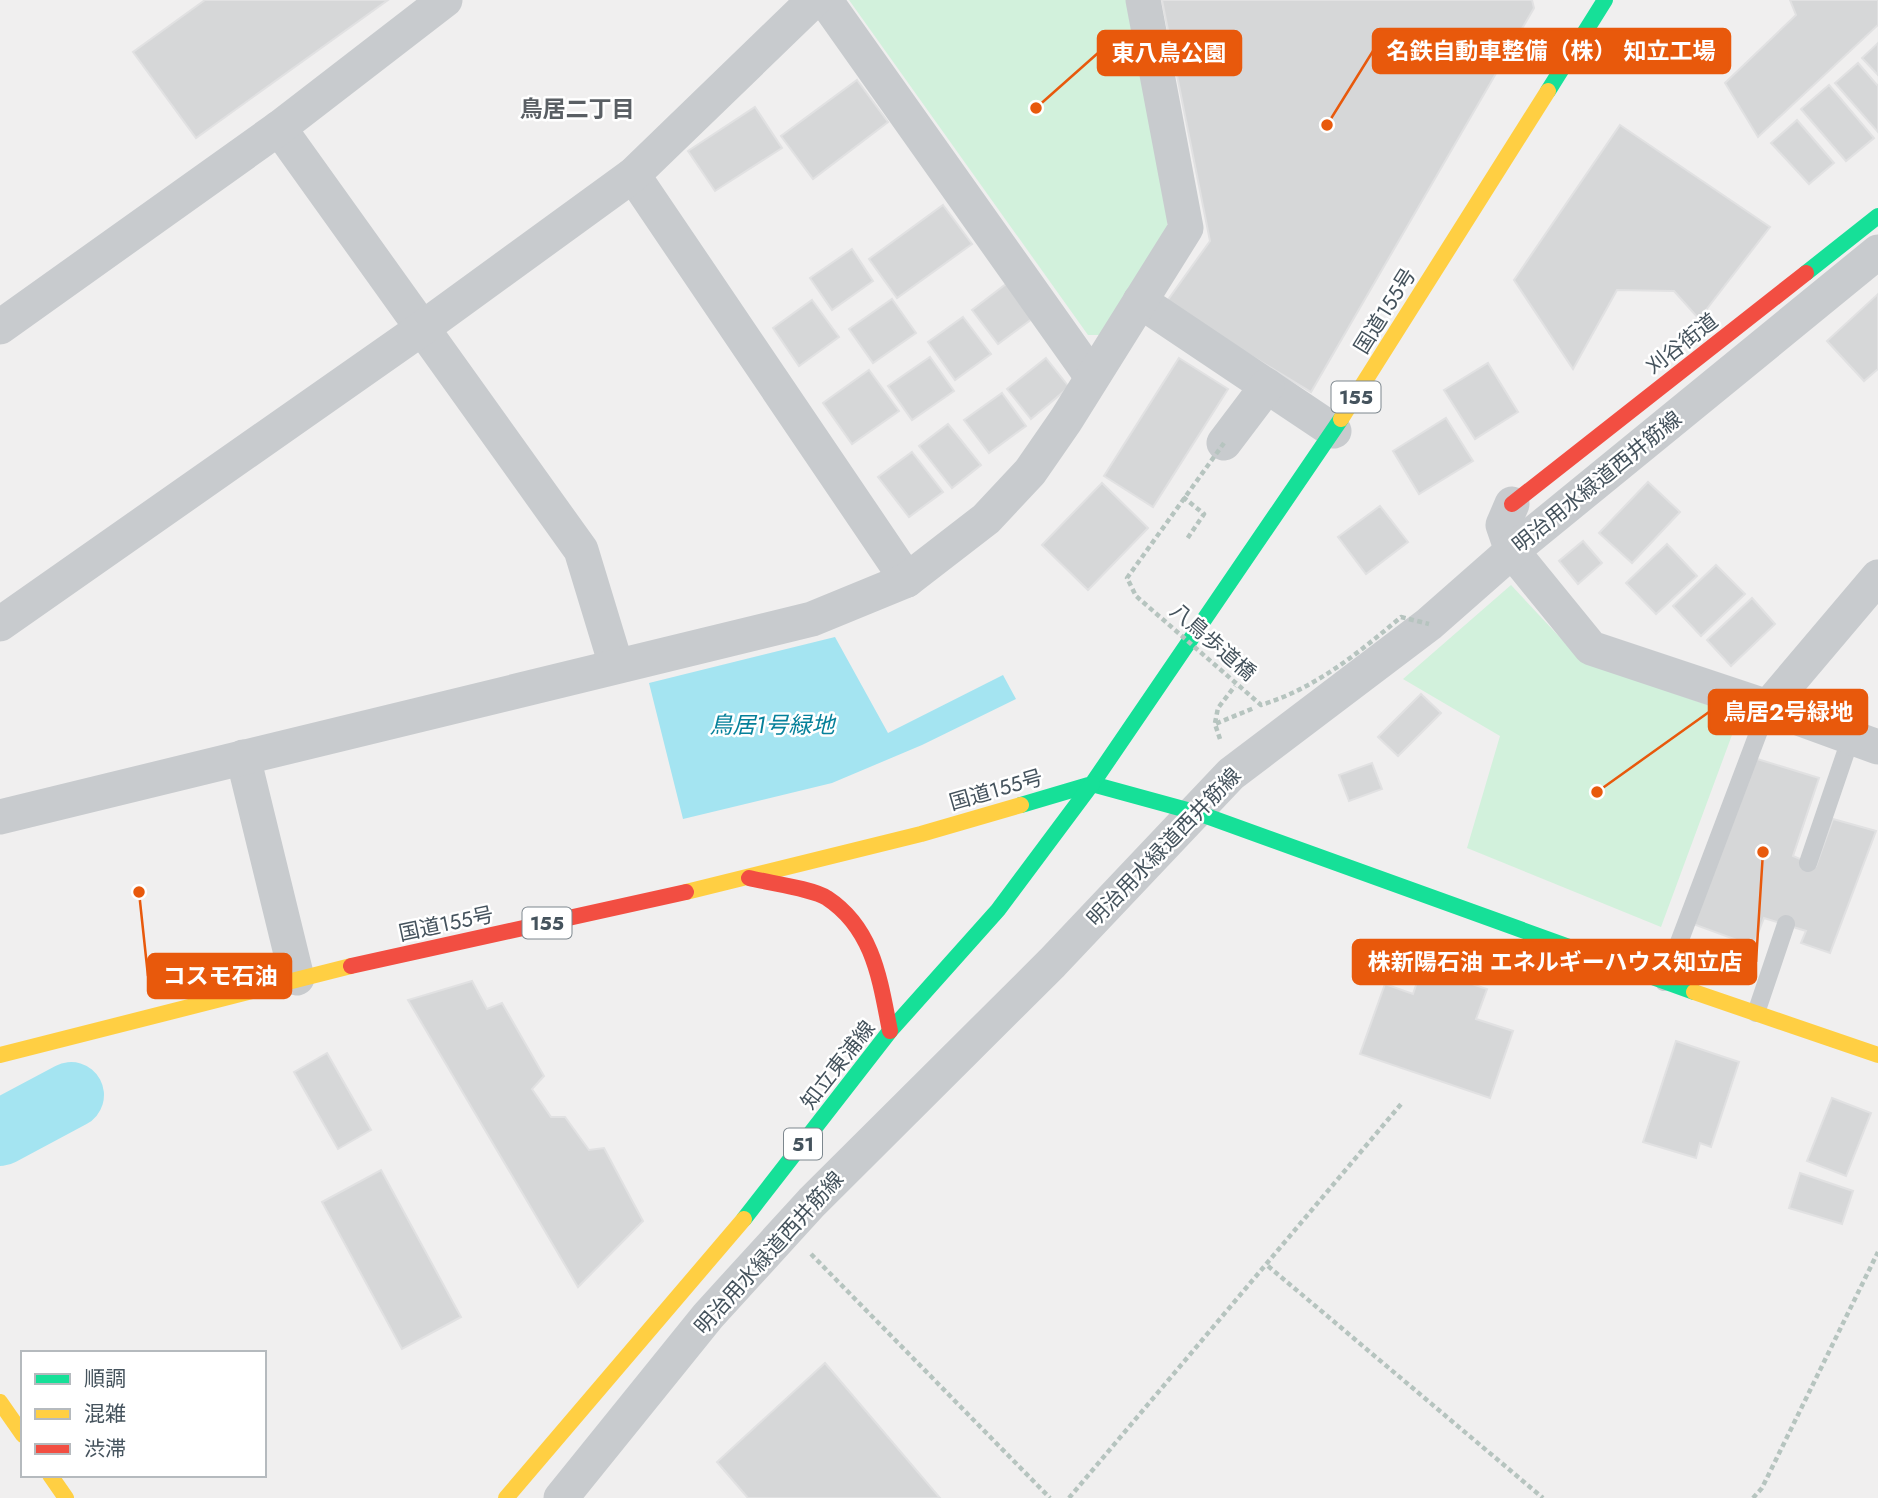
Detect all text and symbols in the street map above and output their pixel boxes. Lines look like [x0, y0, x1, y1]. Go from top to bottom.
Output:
callout: 名鉄自動車整備（株） 知立工場 [1373, 29, 1730, 73]
callout: 東八鳥公園 [1098, 31, 1241, 75]
text: 名鉄自動車整備（株） 知立工場 [1387, 34, 1715, 68]
text: 東八鳥公園 [1112, 36, 1227, 70]
district label: 鳥居二丁目 [520, 92, 635, 126]
street label: 国道155号 [1347, 262, 1423, 360]
street label: 刈谷街道 [1640, 306, 1724, 382]
road number: 155 [1332, 382, 1380, 412]
street label: 明治用水緑道西井筋線 [1506, 404, 1688, 560]
street label: 八鳥歩道橋 [1164, 596, 1262, 688]
callout: 鳥居2号緑地 [1709, 690, 1867, 734]
text: 鳥居2号緑地 [1723, 695, 1853, 729]
water label: 鳥居1号緑地 [709, 708, 837, 742]
street label: 明治用水緑道西井筋線 [1080, 761, 1248, 933]
street label: 国道155号 [946, 762, 1046, 818]
street label: 国道155号 [396, 899, 496, 949]
road number: 155 [522, 908, 572, 939]
callout: 株新陽石油 エネルギーハウス知立店 [1353, 940, 1756, 984]
text: 株新陽石油 エネルギーハウス知立店 [1368, 945, 1742, 979]
callout: コスモ石油 [148, 954, 291, 998]
text: コスモ石油 [163, 959, 278, 993]
street label: 知立東浦線 [794, 1014, 882, 1116]
road number: 51 [784, 1128, 822, 1160]
street label: 明治用水緑道西井筋線 [688, 1165, 850, 1341]
legend [21, 1351, 266, 1477]
text: 順調 [84, 1364, 126, 1394]
text: 混雑 [84, 1399, 126, 1429]
text: 渋滞 [84, 1434, 126, 1464]

